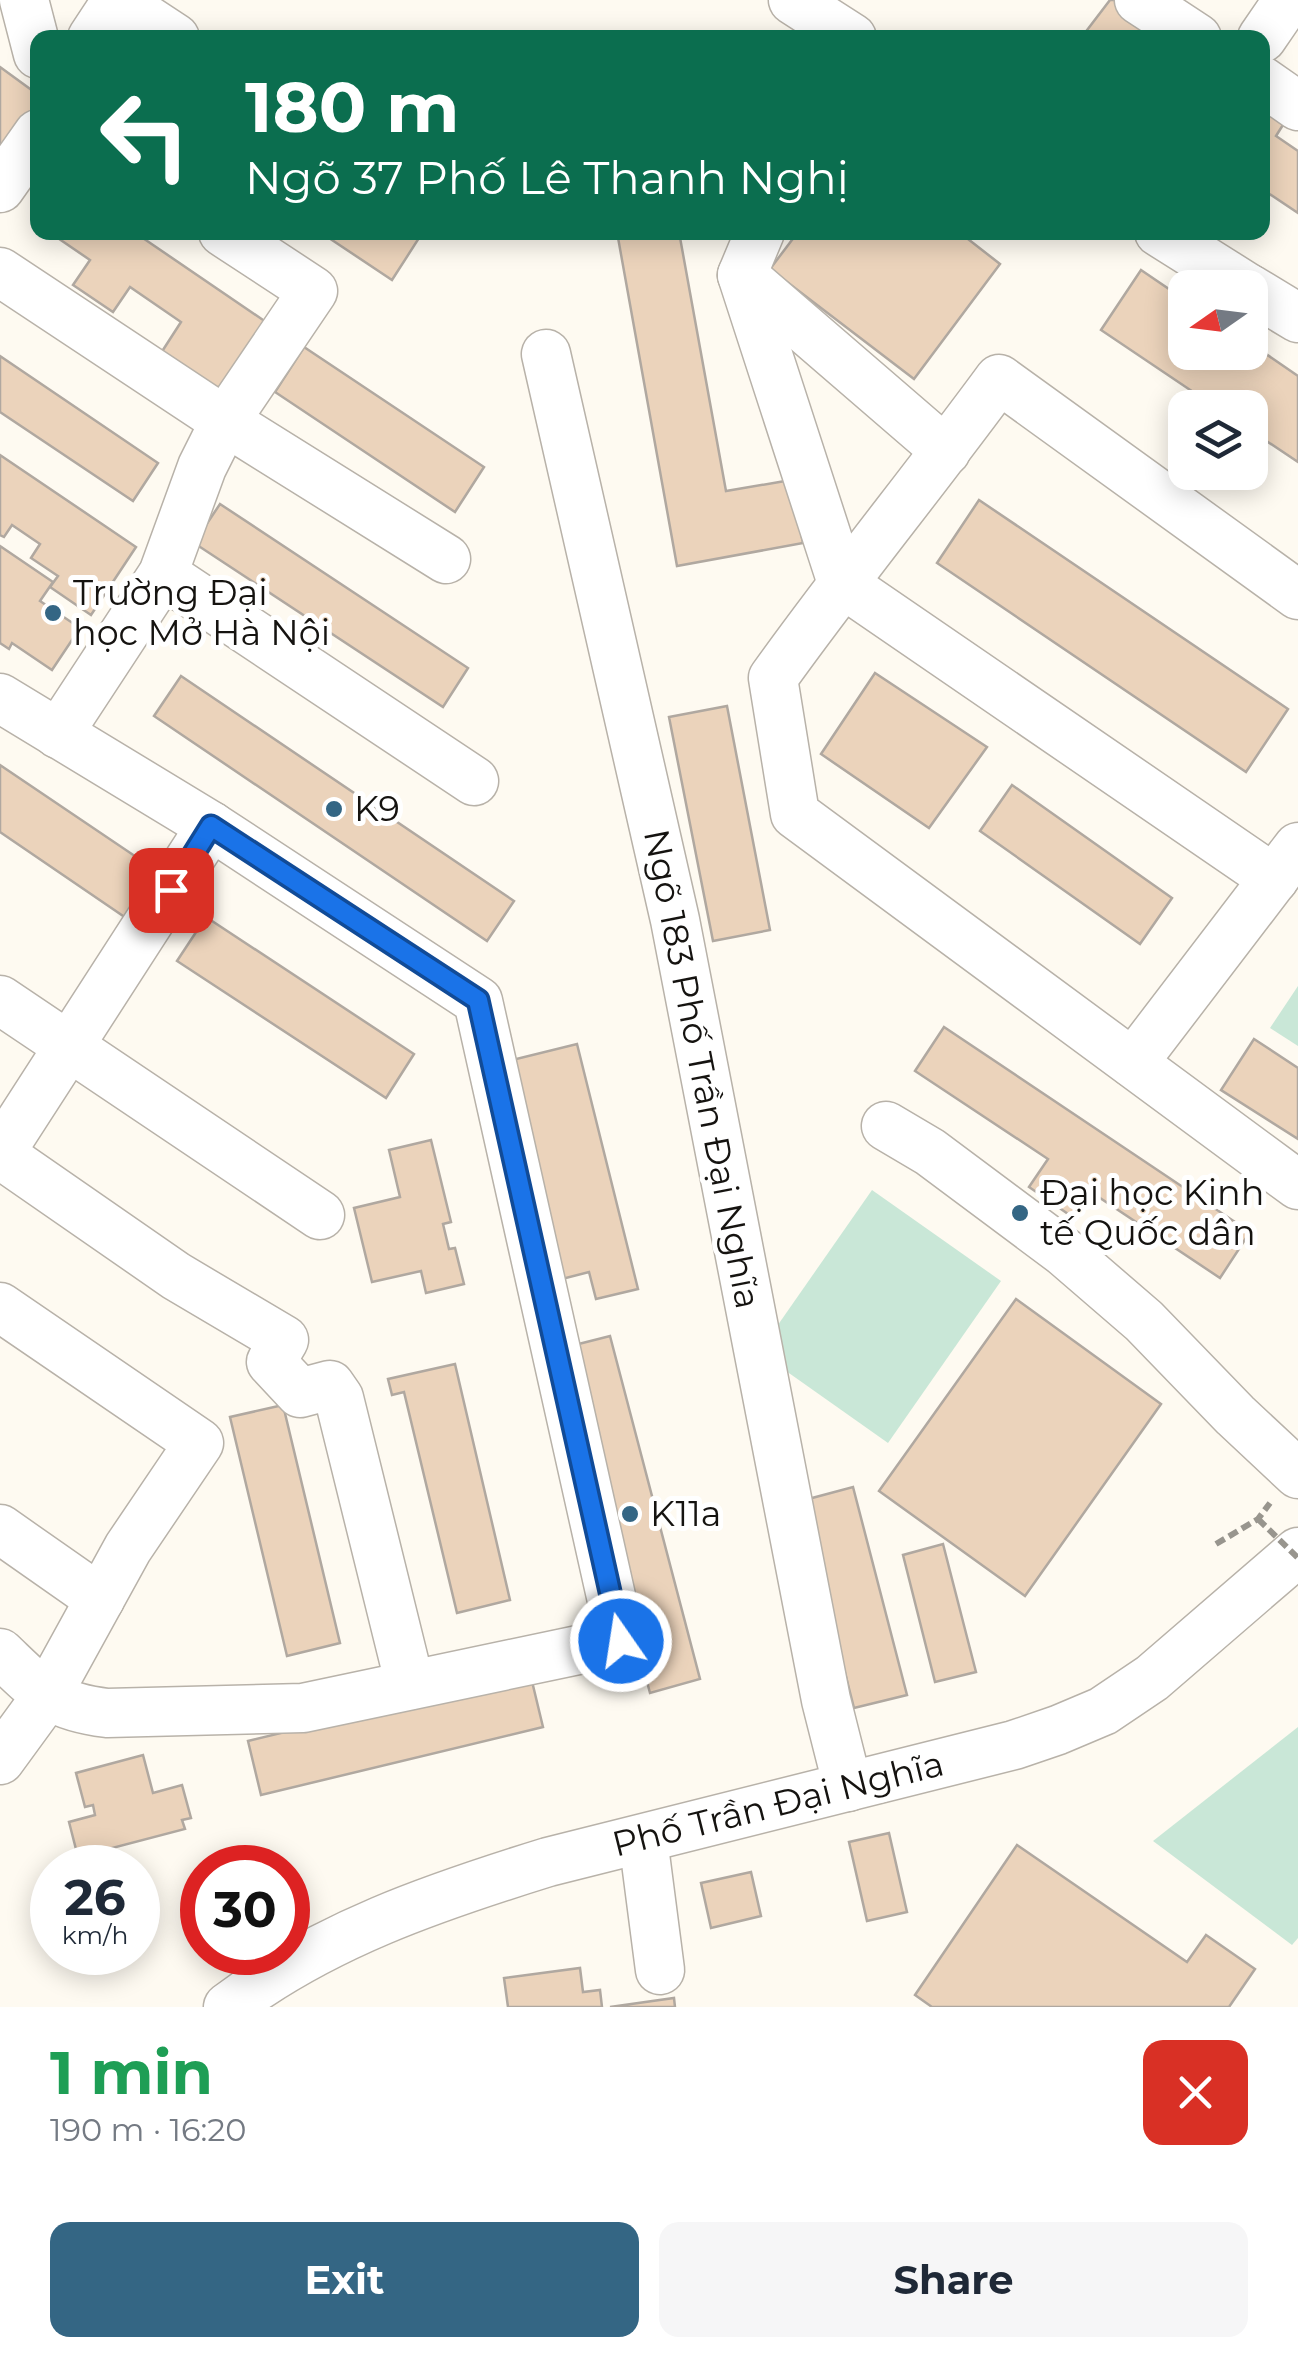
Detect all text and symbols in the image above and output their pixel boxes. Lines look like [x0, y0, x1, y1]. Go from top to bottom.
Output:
text: 180 m [245, 64, 459, 150]
icon: left [80, 70, 210, 200]
text: Ngõ 37 Phố Lê Thanh Nghị [245, 150, 849, 205]
north arrow [1168, 270, 1268, 370]
map controls [1168, 270, 1268, 490]
button: layers [1168, 390, 1268, 490]
place label: Trường Đại học Mở Hà Nội [73, 571, 330, 654]
marker: Trường Đại học Mở Hà Nội [42, 602, 64, 624]
place label: K9 [354, 787, 400, 830]
marker: K9 [323, 798, 345, 820]
street label: Ngõ 183 Phố Trần Đại Nghĩa [635, 826, 770, 1312]
pin [129, 848, 214, 933]
icon: arrive [144, 863, 199, 918]
place label: Đại học Kinh tế Quốc dân [1040, 1171, 1264, 1254]
marker: Đại học Kinh tế Quốc dân [1009, 1202, 1031, 1224]
place label: K11a [650, 1492, 722, 1535]
marker: K11a [619, 1503, 641, 1525]
position arrow [569, 1589, 673, 1693]
street label: Phố Trần Đại Nghĩa [608, 1742, 948, 1866]
speed limit sign: 30 [180, 1845, 310, 1975]
text: 26 [64, 1867, 126, 1928]
text: km/h [62, 1920, 128, 1950]
text: 1 min [50, 2036, 213, 2109]
button: close [1143, 2040, 1248, 2145]
text: 190 m · 16:20 [50, 2110, 247, 2149]
button: Exit [50, 2222, 639, 2337]
button: Share [659, 2222, 1248, 2337]

